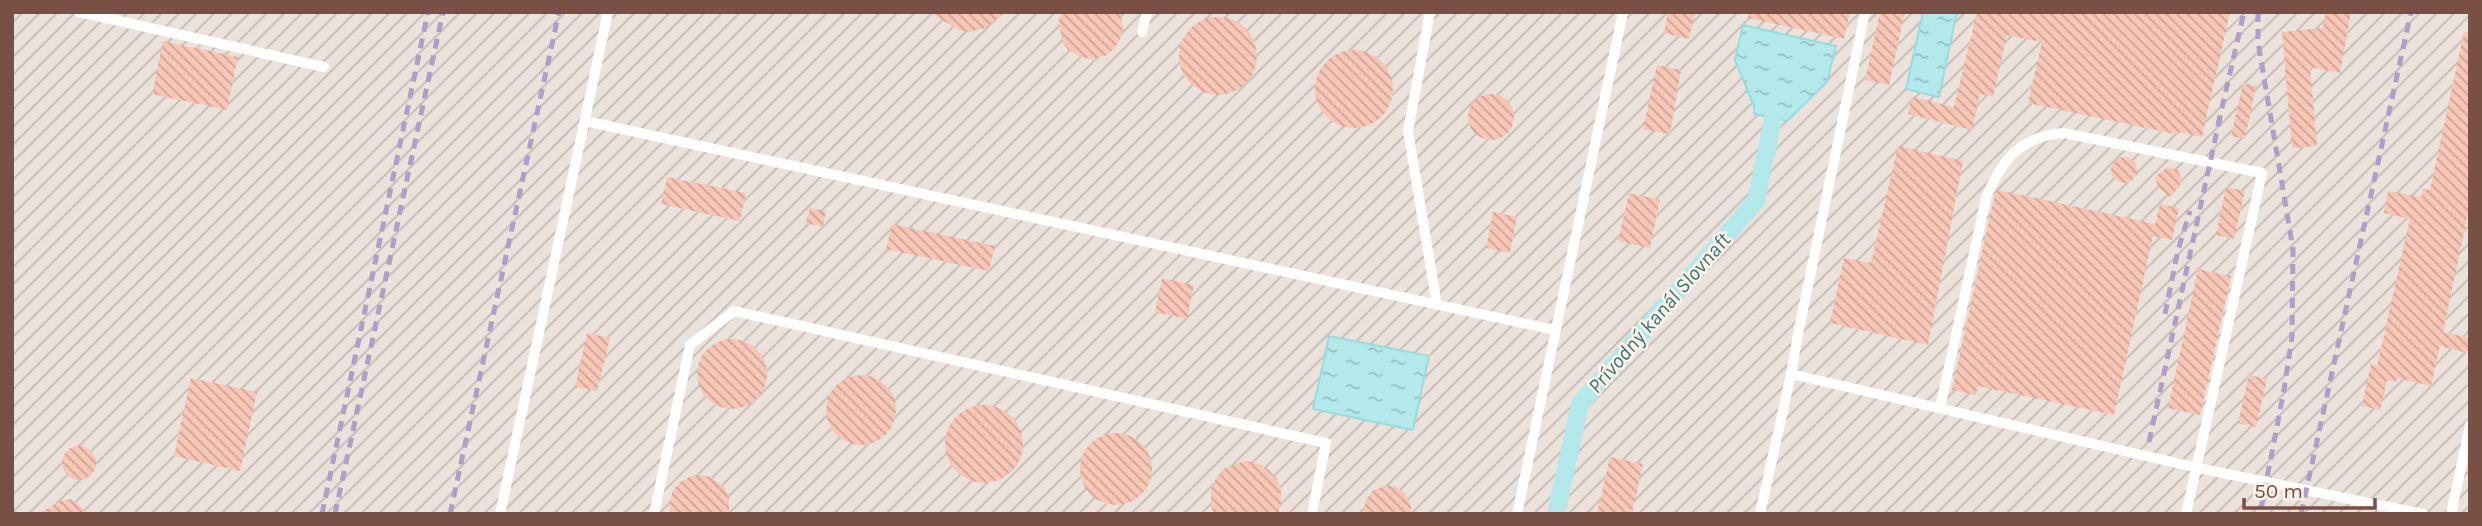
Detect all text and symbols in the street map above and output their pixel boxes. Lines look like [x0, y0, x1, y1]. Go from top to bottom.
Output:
water label: Prívodný kanál Slovnaft [1583, 227, 1736, 398]
scale bar [2244, 466, 2375, 510]
text: 50 m [2254, 479, 2303, 503]

